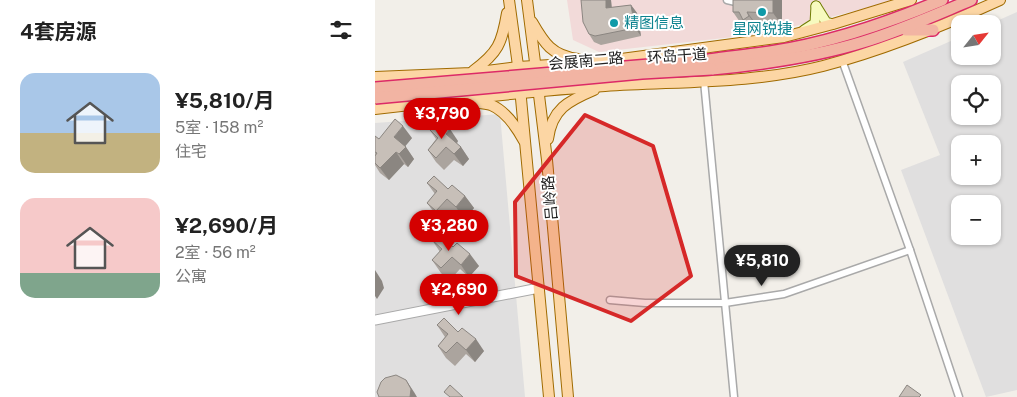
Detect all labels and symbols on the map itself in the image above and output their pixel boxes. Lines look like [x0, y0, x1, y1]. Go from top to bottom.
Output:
marker: 星网锐捷 [756, 6, 768, 18]
place label: 精图信息 [624, 14, 684, 31]
north arrow [951, 15, 1001, 65]
marker: 精图信息 [608, 17, 620, 29]
place label: 星网锐捷 [732, 20, 792, 37]
street label: 环岛干道 [646, 45, 707, 66]
street label: 会展南二路 [548, 49, 624, 72]
pin: ¥3,790 [401, 98, 483, 140]
street label: 吕岭路 [539, 175, 560, 221]
pin: ¥3,280 [408, 210, 490, 252]
pin: ¥5,810 [721, 244, 803, 287]
pin: ¥2,690 [418, 274, 500, 316]

